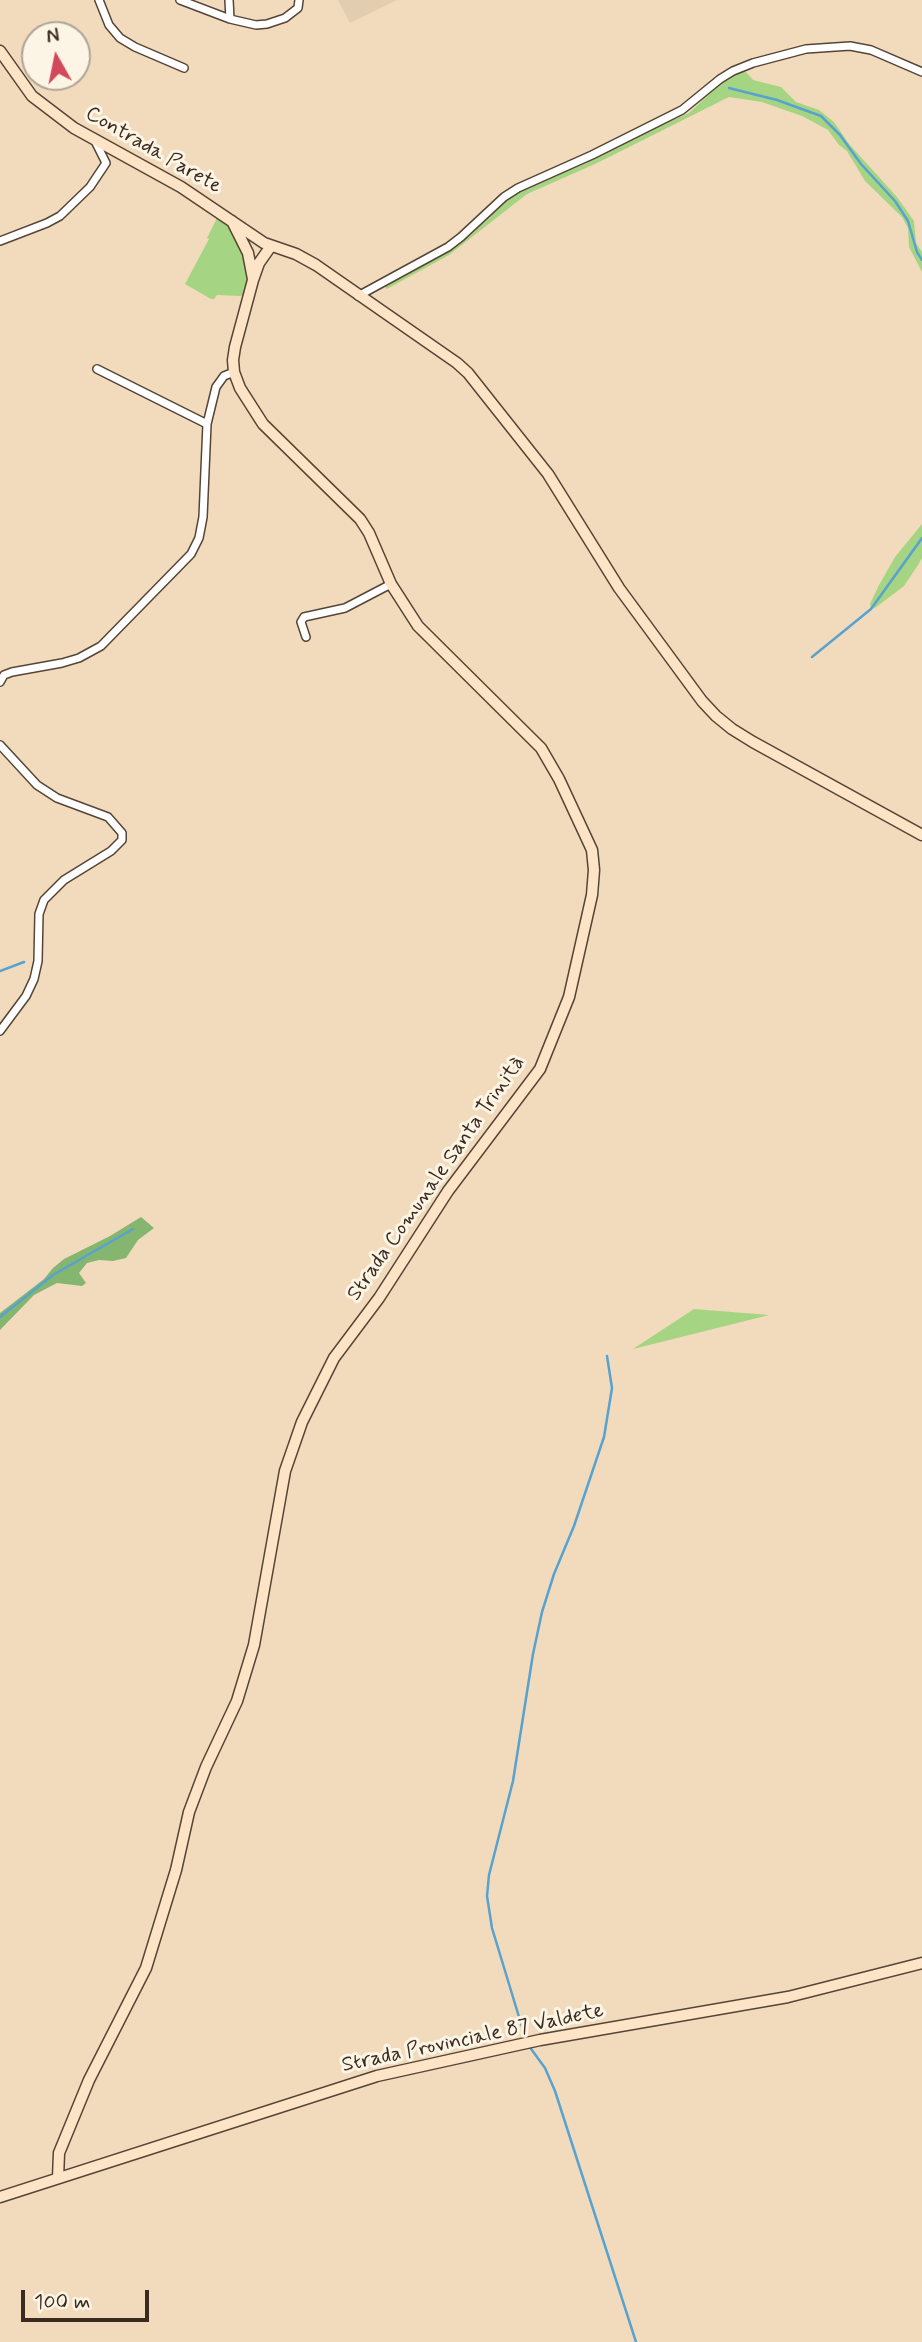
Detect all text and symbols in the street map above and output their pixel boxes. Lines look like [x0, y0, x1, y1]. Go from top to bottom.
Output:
north arrow [21, 21, 91, 91]
text: N [45, 23, 61, 50]
street label: Contrada Parete [80, 102, 226, 200]
street label: Strada Comunale Santa Trinità [343, 1052, 531, 1306]
street label: Strada Provinciale 87 Valdete [340, 1999, 606, 2079]
scale bar [24, 2276, 152, 2320]
text: 100 m [34, 2288, 90, 2316]

